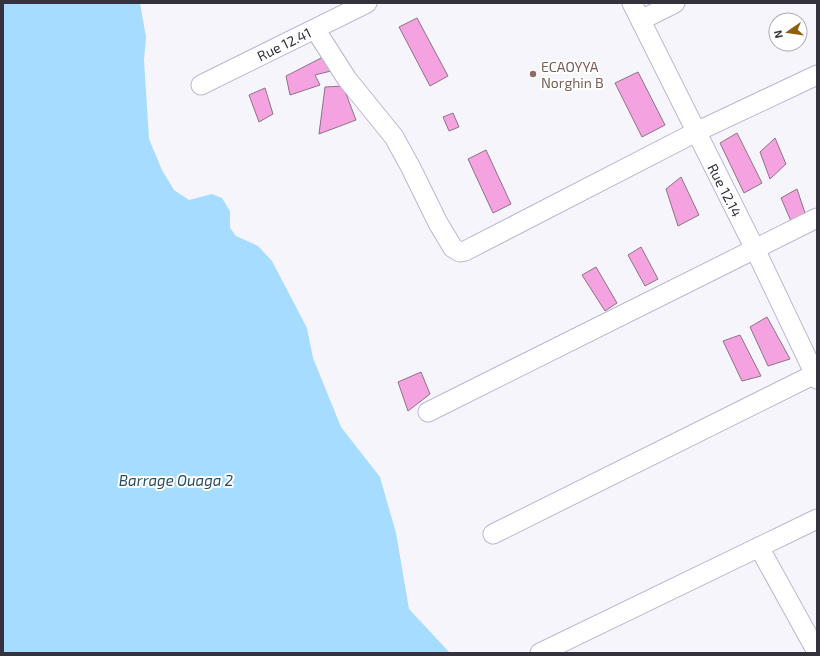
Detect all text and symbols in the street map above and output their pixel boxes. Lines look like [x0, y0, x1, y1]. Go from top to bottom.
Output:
north arrow [768, 12, 808, 52]
street label: Rue 12.41 [254, 24, 314, 64]
text: N [771, 29, 785, 40]
place label: ECAOYYA Norghin B [541, 58, 604, 91]
marker: ECAOYYA Norghin B [528, 69, 538, 79]
street label: Rue 12.14 [704, 161, 746, 219]
water label: Barrage Ouaga 2 [119, 471, 233, 489]

